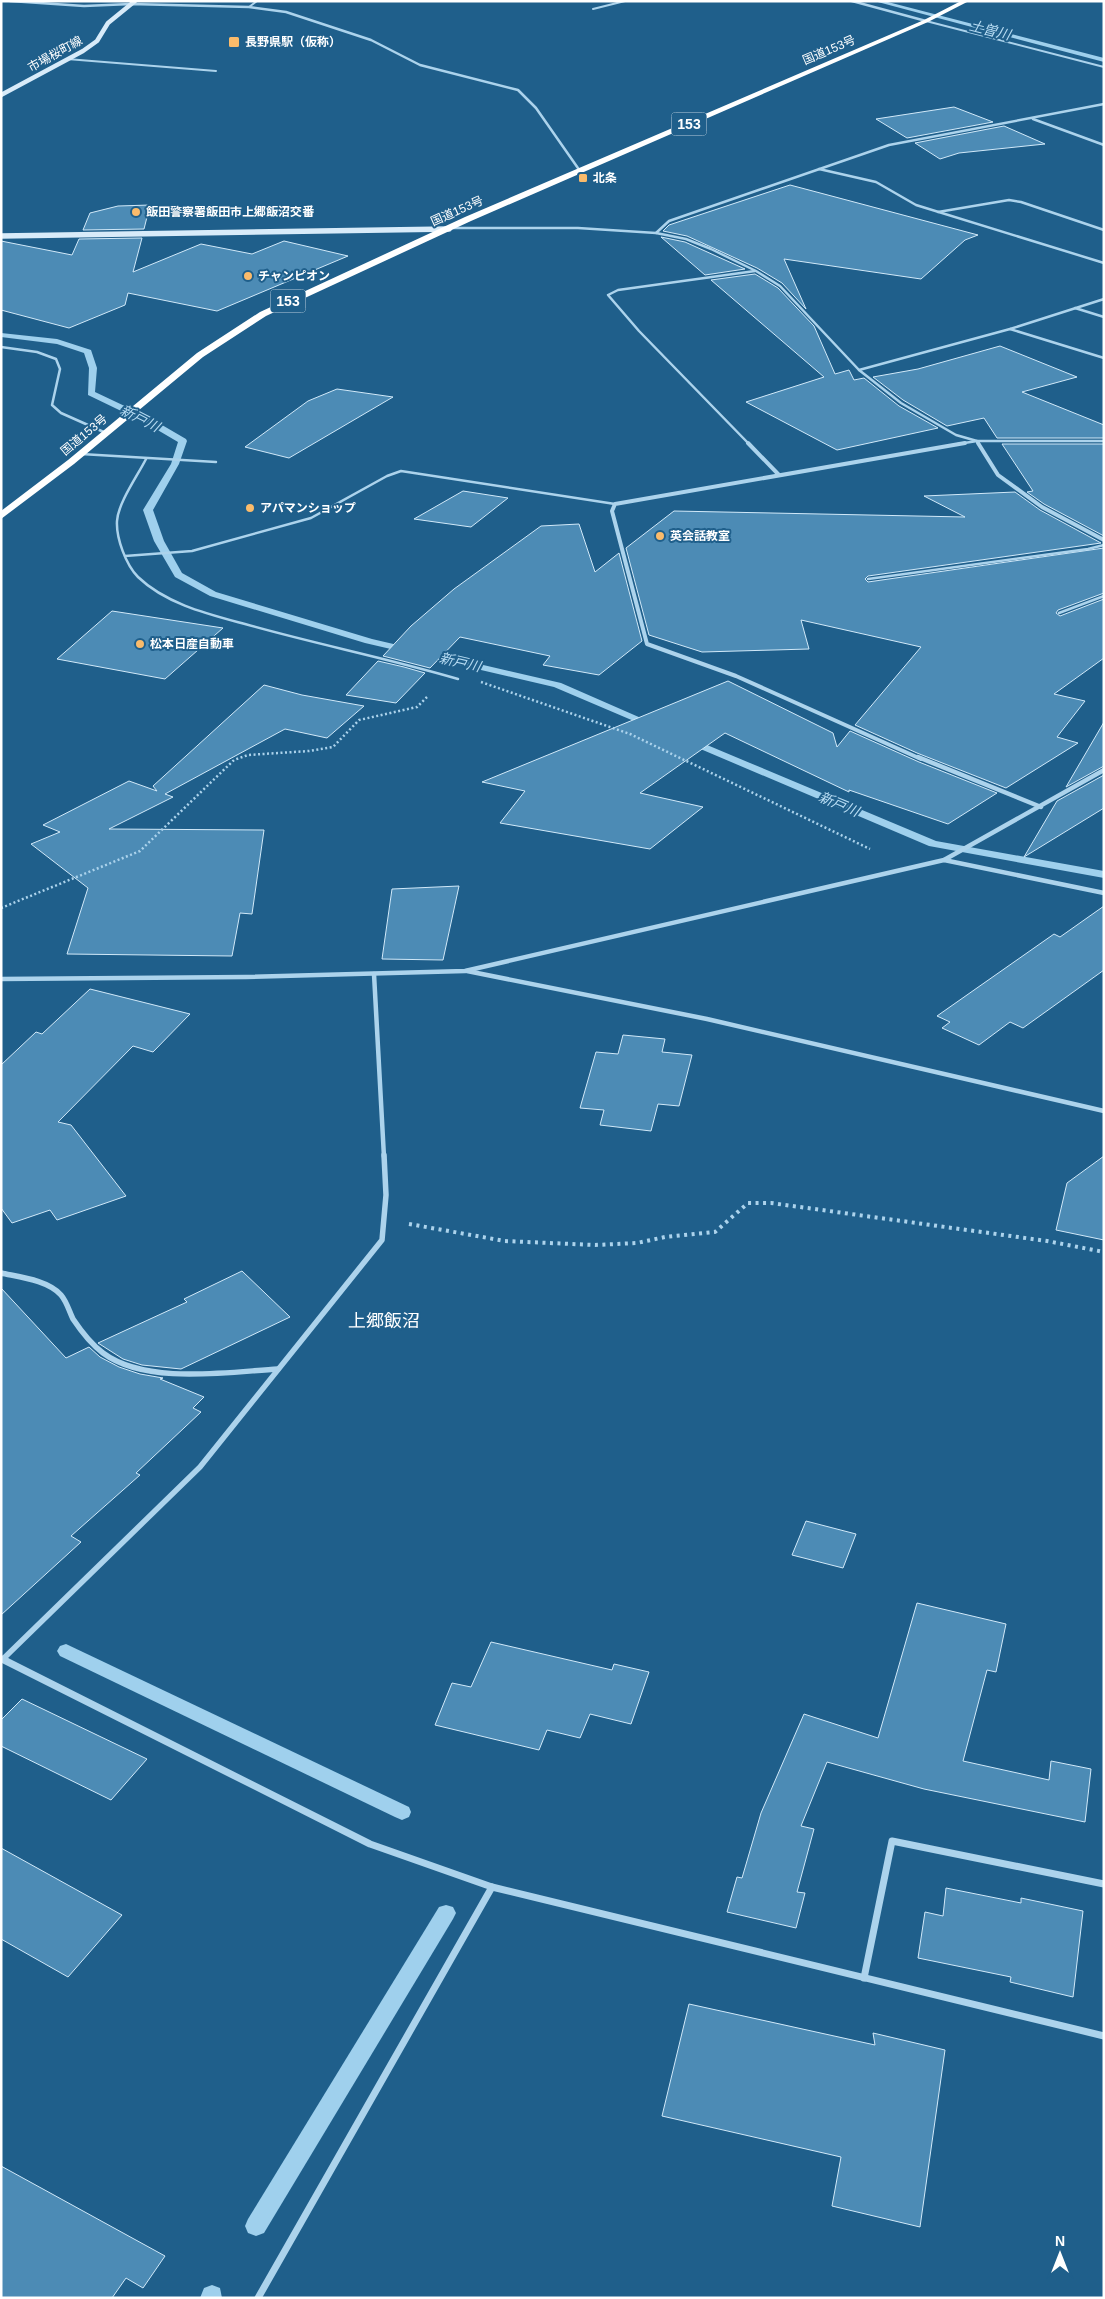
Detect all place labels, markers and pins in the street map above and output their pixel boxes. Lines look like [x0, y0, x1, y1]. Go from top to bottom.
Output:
marker: 長野県駅（仮称） [227, 35, 241, 49]
place label: 長野県駅（仮称） [245, 35, 341, 49]
place label: 北条 [593, 171, 617, 185]
marker: 北条 [577, 172, 589, 184]
place label: 飯田警察署飯田市上郷飯沼交番 [146, 205, 315, 219]
marker: 飯田警察署飯田市上郷飯沼交番 [130, 206, 142, 218]
place label: チャンピオン [258, 269, 330, 283]
marker: チャンピオン [242, 270, 254, 282]
place label: アパマンショップ [260, 501, 356, 515]
marker: アパマンショップ [244, 502, 256, 514]
place label: 英会話教室 [670, 529, 730, 543]
marker: 英会話教室 [654, 530, 666, 542]
place label: 松本日産自動車 [150, 637, 234, 651]
marker: 松本日産自動車 [134, 638, 146, 650]

